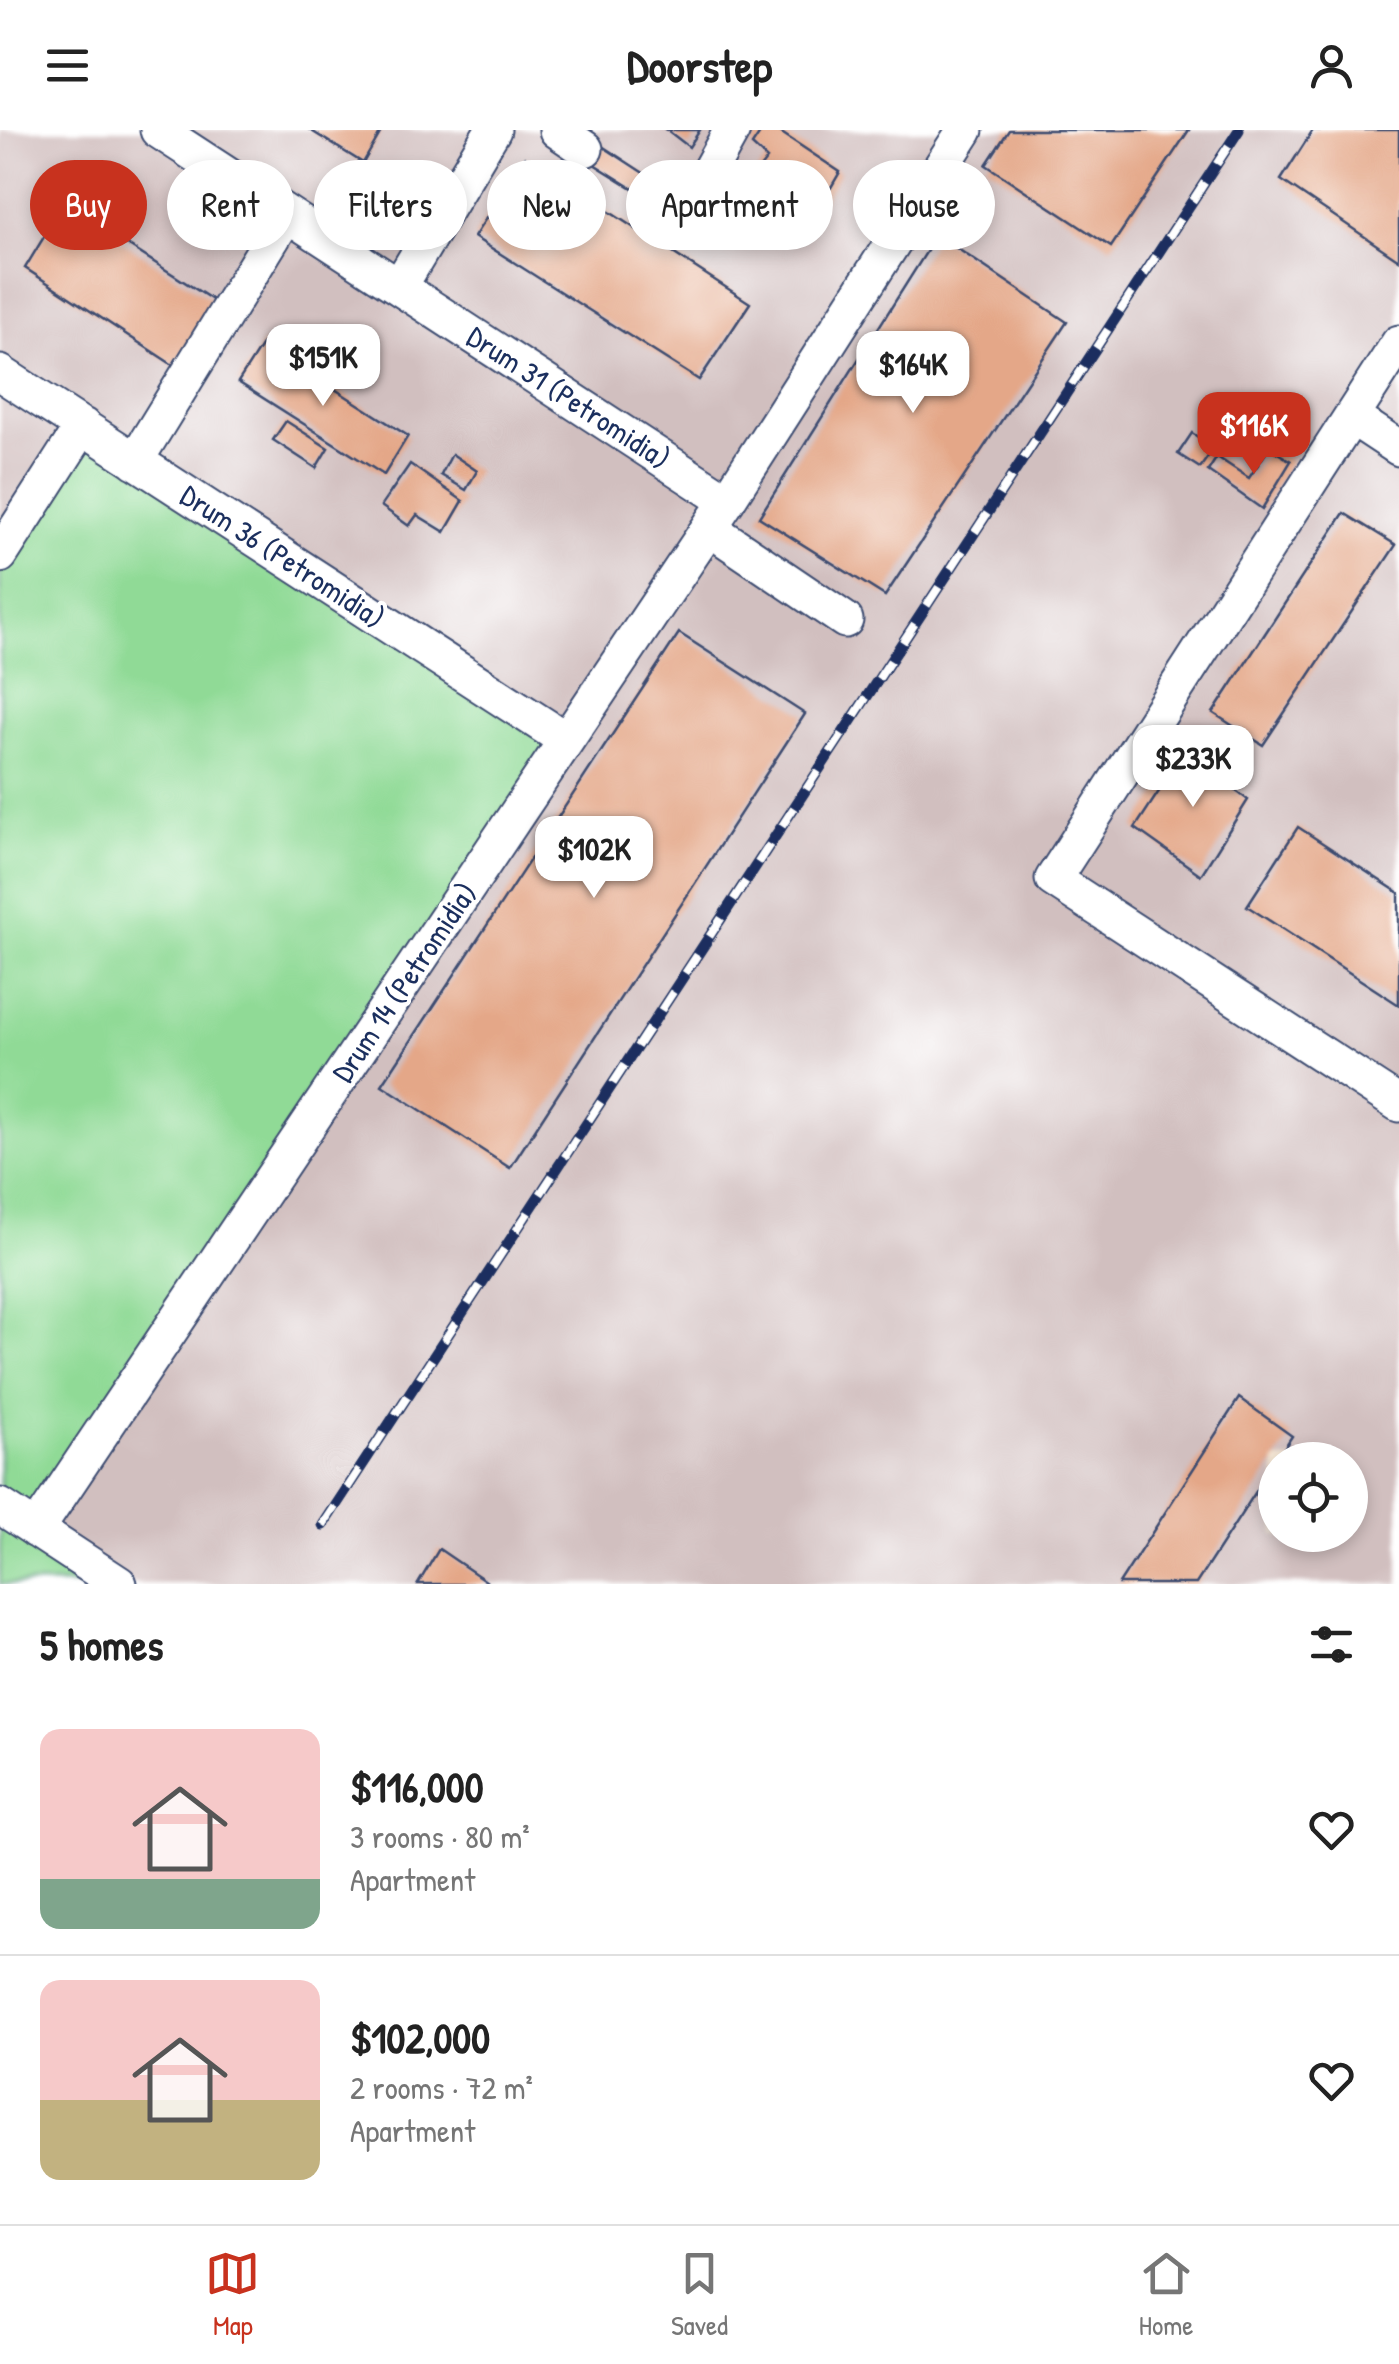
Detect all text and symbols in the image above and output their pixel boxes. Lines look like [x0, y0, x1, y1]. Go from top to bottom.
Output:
text: Doorstep [627, 35, 772, 96]
icon: menu [40, 38, 95, 93]
icon: person [1304, 38, 1359, 93]
chip: Buy [30, 160, 147, 250]
chip: Rent [167, 160, 294, 250]
chip: Filters [314, 160, 467, 250]
chip: New [487, 160, 606, 250]
chip: Apartment [626, 160, 833, 250]
chip: House [853, 160, 995, 250]
street label: Drum 31 (Petromidia) [460, 316, 678, 478]
pin: $151K [253, 324, 393, 409]
pin: $164K [843, 331, 983, 416]
text: $151K [288, 335, 358, 378]
text: $164K [878, 342, 948, 385]
pin: $116K [1184, 392, 1324, 477]
text: $116K [1220, 403, 1288, 446]
street label: Drum 36 (Petromidia) [173, 475, 393, 637]
pin: $233K [1123, 725, 1263, 810]
text: $233K [1155, 736, 1231, 779]
pin: $102K [524, 816, 664, 901]
text: $102K [557, 827, 631, 870]
street label: Drum 14 (Petromidia) [322, 874, 486, 1090]
map controls [1258, 1442, 1368, 1552]
button: locate [1258, 1442, 1368, 1552]
text: 5 homes [40, 1616, 163, 1673]
icon: filters [1304, 1617, 1359, 1672]
text: $116,000 [350, 1758, 483, 1815]
icon: home [120, 1769, 240, 1889]
icon: heart [1304, 1802, 1359, 1857]
text: 3 rooms · 80 m² [350, 1815, 530, 1858]
text: Apartment [350, 1858, 475, 1901]
text: $102,000 [350, 2009, 490, 2066]
icon: home [120, 2020, 240, 2140]
icon: heart [1304, 2053, 1359, 2108]
text: 2 rooms · 72 m² [350, 2066, 533, 2109]
text: Apartment [350, 2109, 475, 2152]
tab: Map [205, 2246, 260, 2344]
tab: Saved [671, 2246, 728, 2344]
tab: Home [1139, 2246, 1194, 2344]

